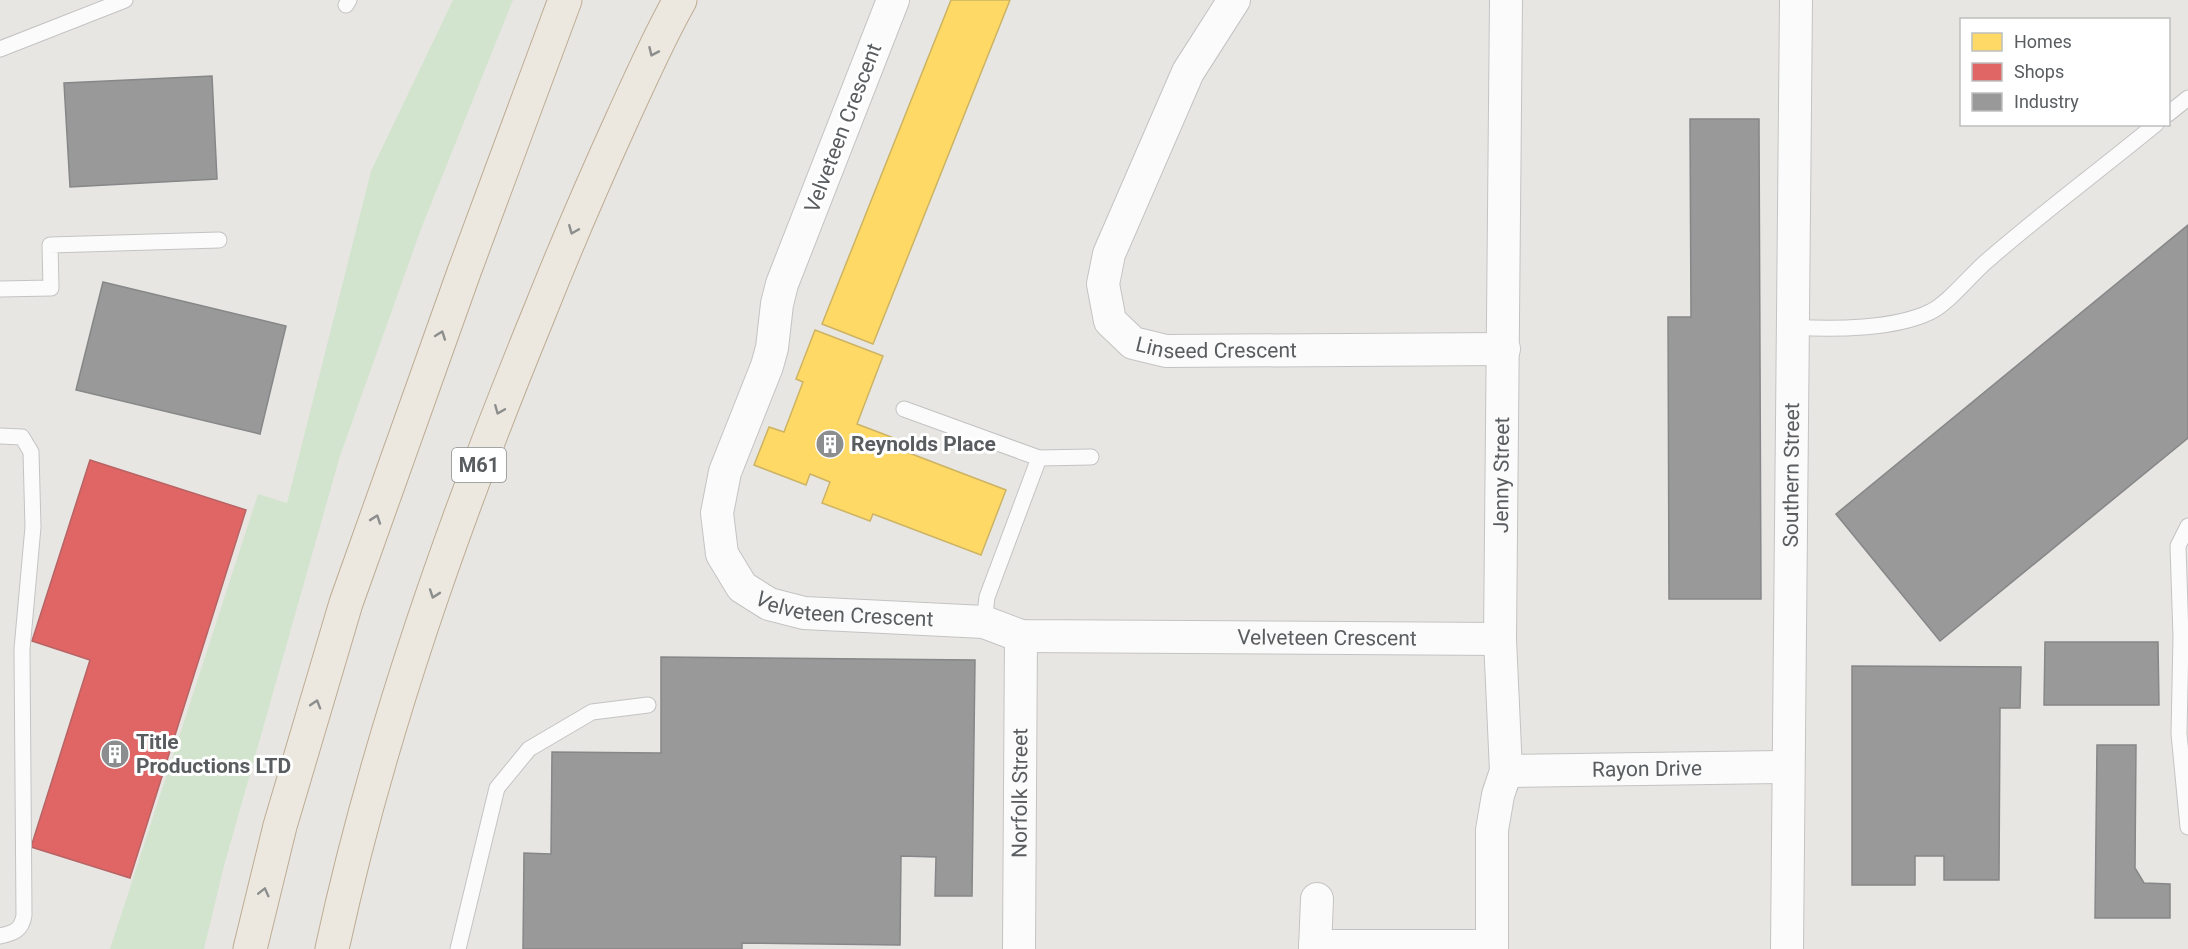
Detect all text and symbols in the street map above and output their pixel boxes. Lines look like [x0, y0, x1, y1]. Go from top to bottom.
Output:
legend [1960, 18, 2170, 126]
text: Homes [2014, 31, 2072, 52]
street label: Velveteen Crescent [800, 40, 886, 216]
one-way arrow [648, 45, 660, 56]
text: Shops [2014, 61, 2064, 82]
text: Industry [2014, 91, 2079, 112]
one-way arrow [568, 223, 580, 234]
one-way arrow [434, 330, 447, 341]
street label: Linseed Crescent [1133, 332, 1297, 363]
street label: Southern Street [1779, 402, 1804, 548]
one-way arrow [494, 404, 506, 415]
street label: Jenny Street [1489, 416, 1514, 533]
building icon: Reynolds Place [814, 428, 846, 460]
place label: Reynolds Place [851, 432, 996, 456]
road number: M61 [452, 448, 506, 482]
one-way arrow [368, 514, 381, 525]
street label: Velveteen Crescent [751, 586, 934, 631]
one-way arrow [428, 588, 441, 599]
street label: Velveteen Crescent [1237, 625, 1417, 650]
one-way arrow [309, 699, 321, 710]
street label: Norfolk Street [1008, 728, 1032, 858]
place label: Title Productions LTD [136, 730, 291, 778]
building icon: Title Productions LTD [99, 738, 131, 770]
street label: Rayon Drive [1592, 756, 1702, 782]
one-way arrow [256, 887, 269, 897]

